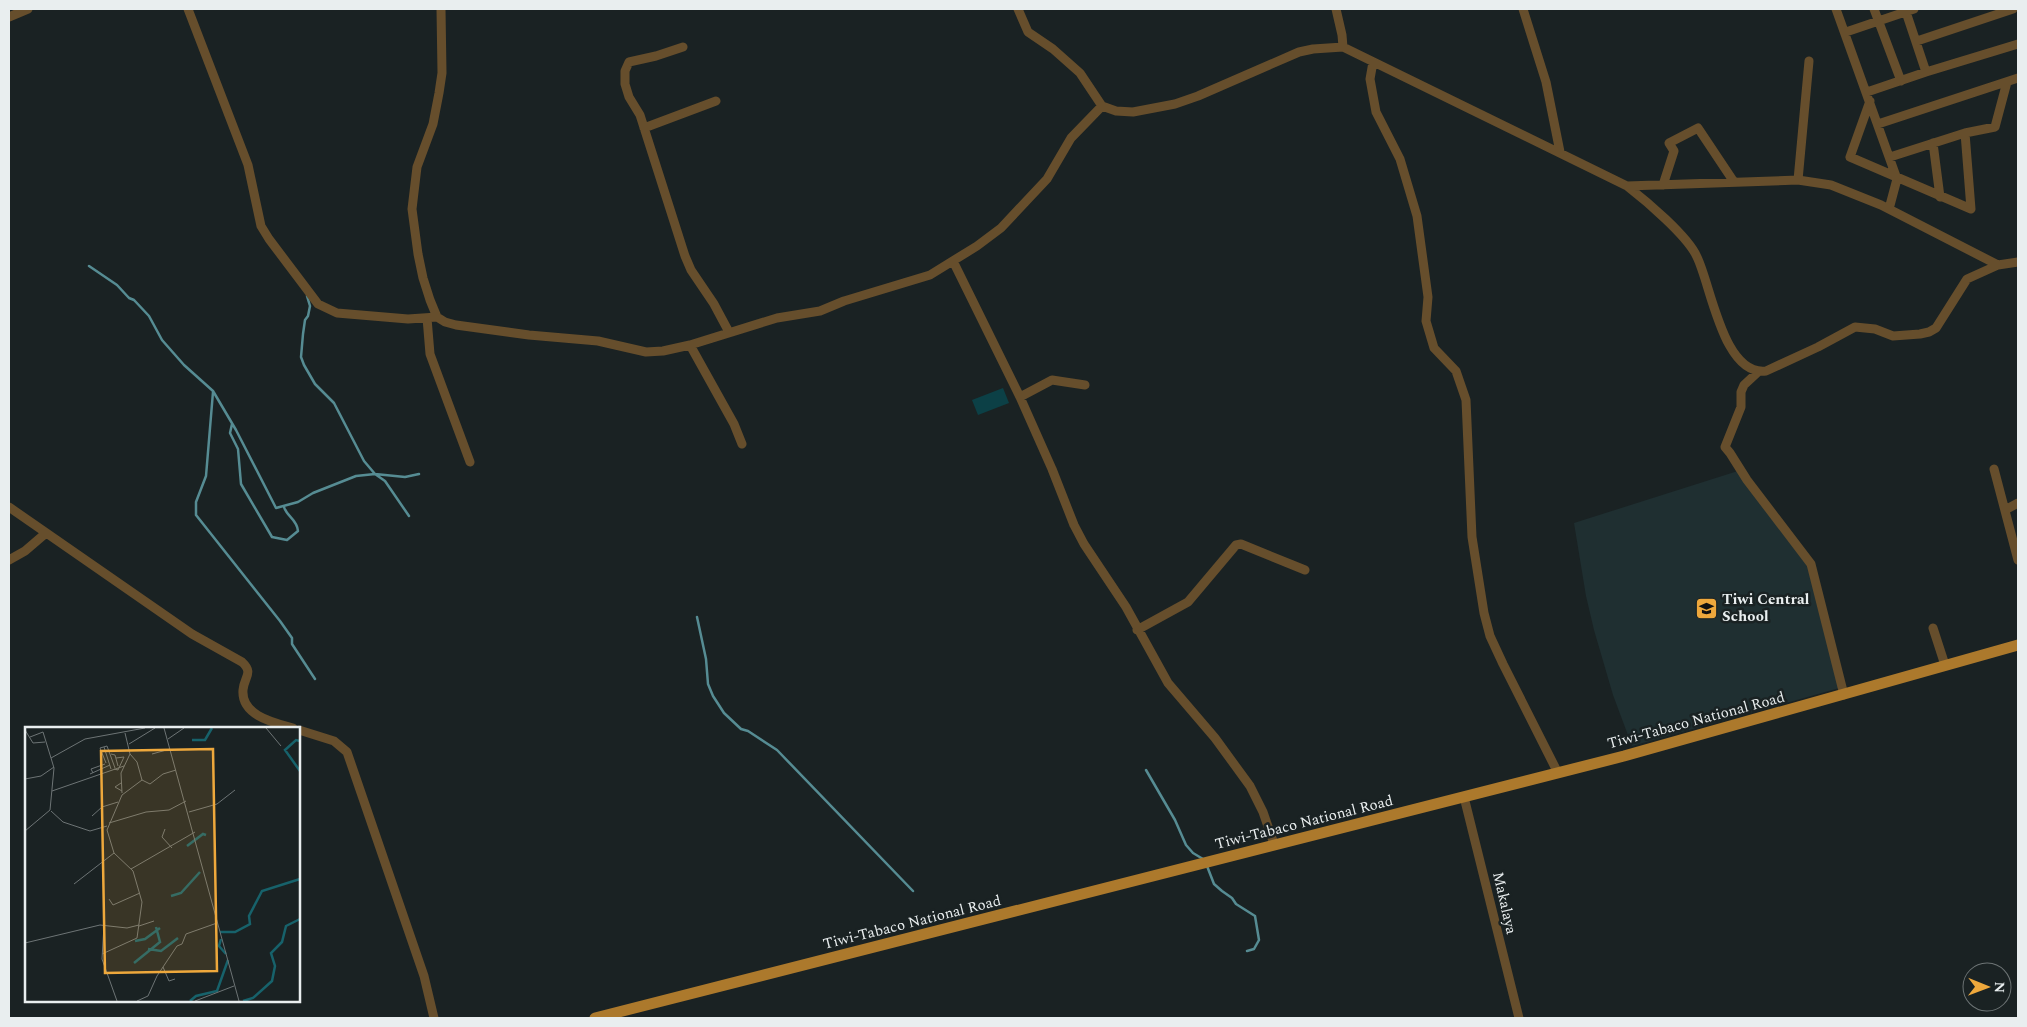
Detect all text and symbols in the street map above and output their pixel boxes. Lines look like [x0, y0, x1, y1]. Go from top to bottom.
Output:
place label: Tiwi Central School [1722, 588, 1810, 628]
school or university icon: Tiwi Central School [1694, 596, 1718, 620]
street label: Tiwi-Tabaco National Road [1605, 686, 1787, 755]
inset map [25, 727, 300, 1002]
street label: Tiwi-Tabaco National Road [1213, 789, 1395, 856]
street label: Makalaya [1486, 870, 1523, 937]
street label: Tiwi-Tabaco National Road [821, 889, 1003, 956]
north arrow [1962, 962, 2012, 1012]
text: N [1989, 981, 2010, 993]

